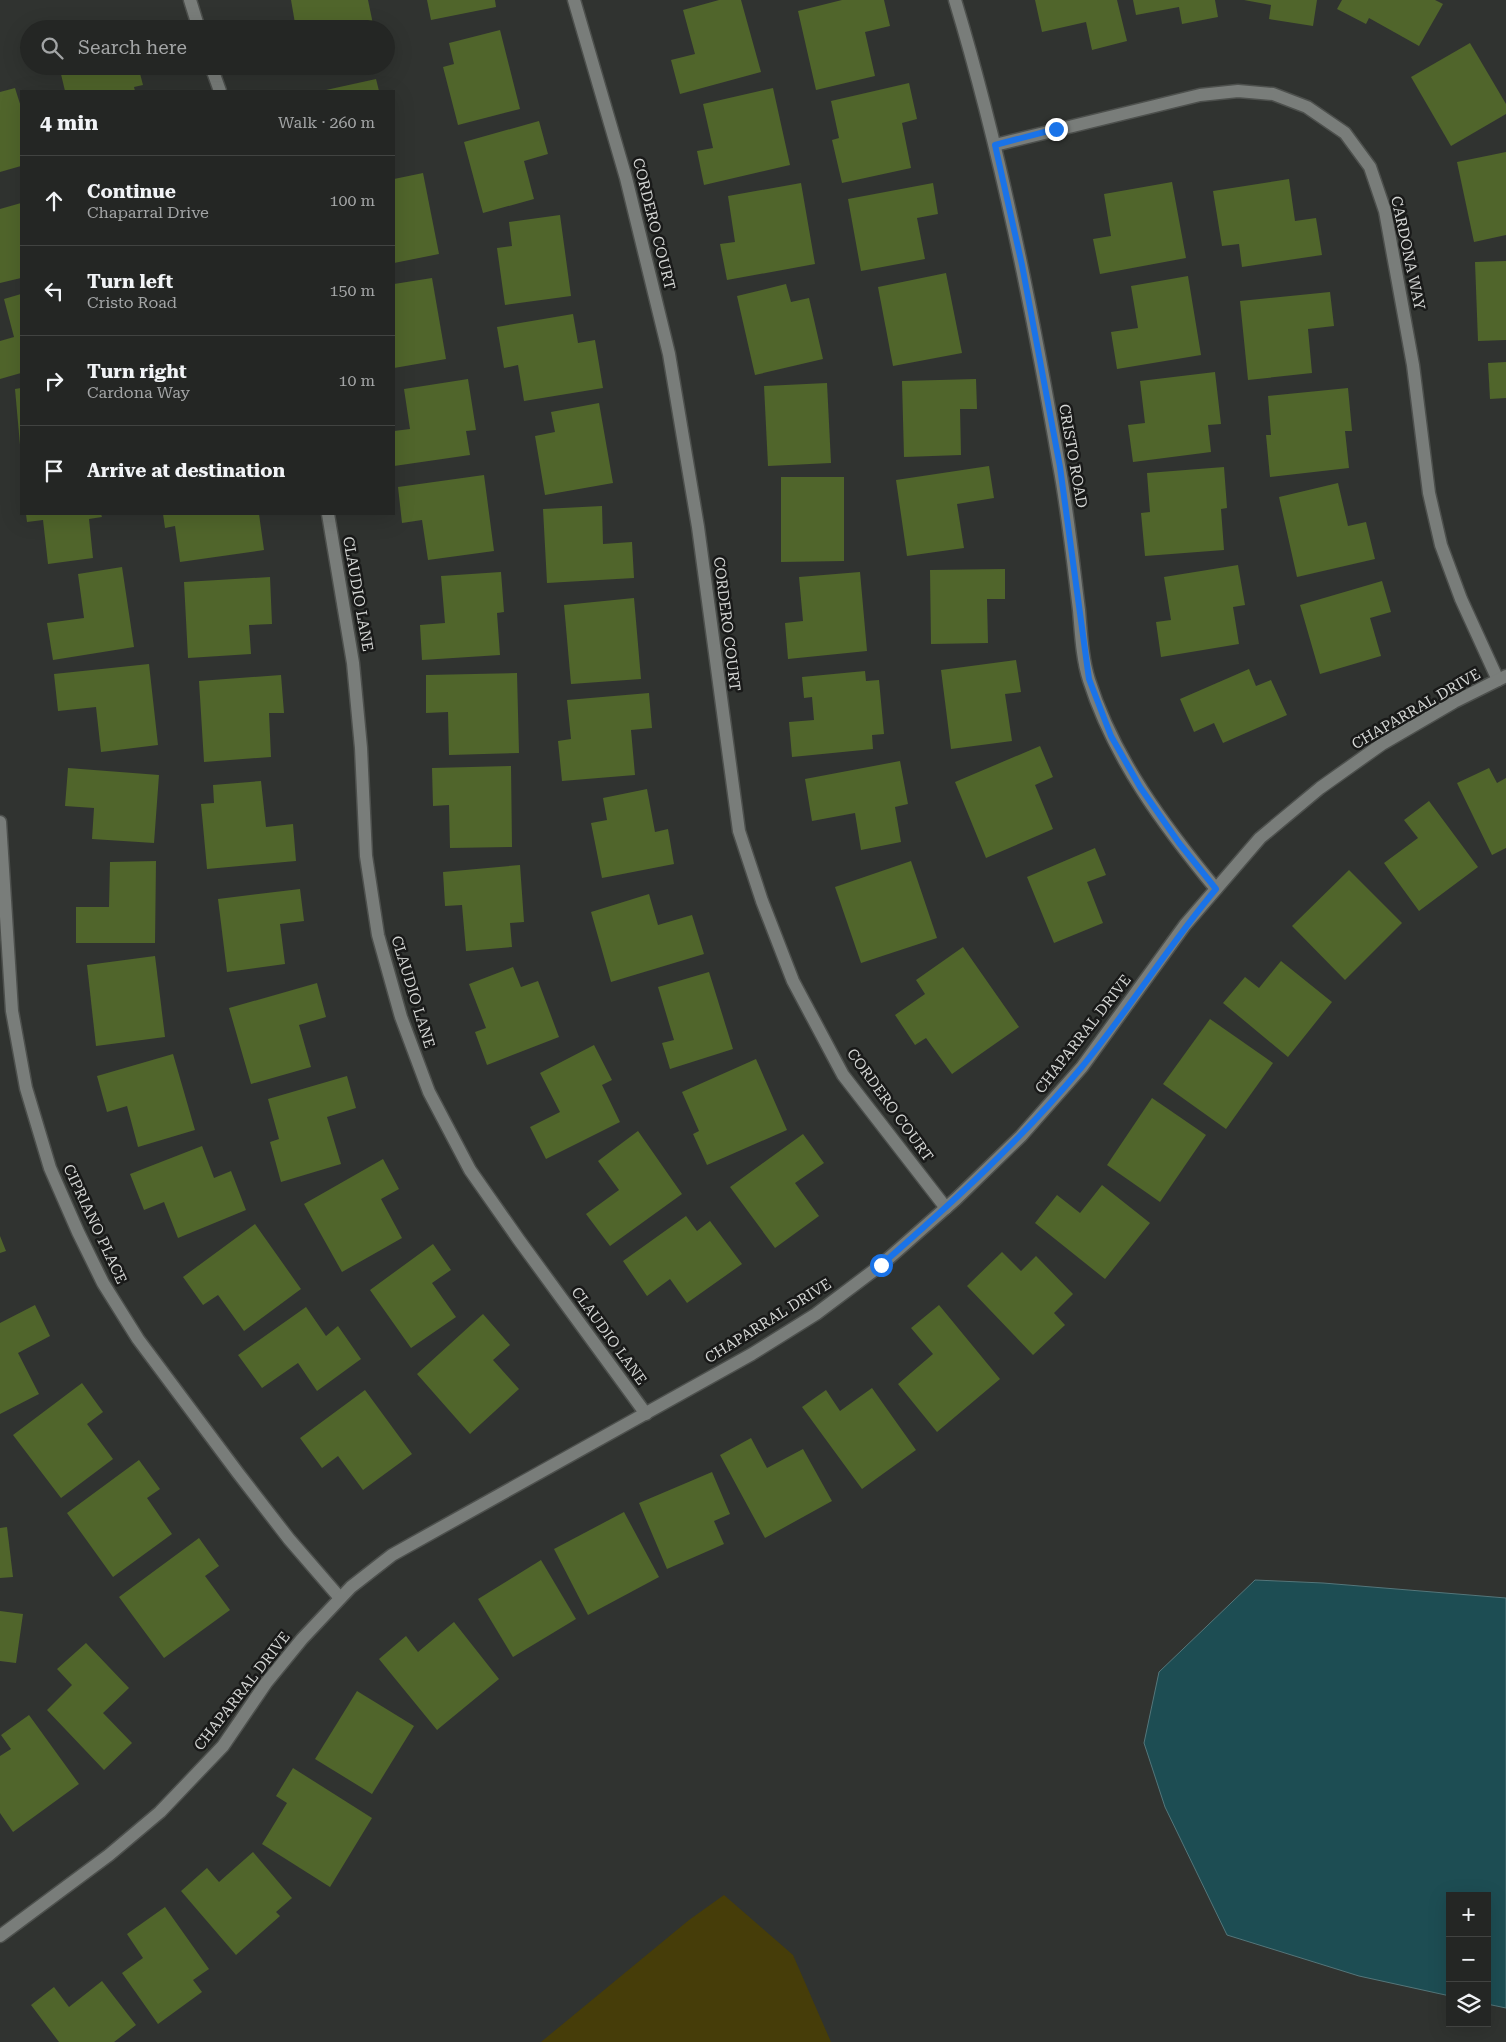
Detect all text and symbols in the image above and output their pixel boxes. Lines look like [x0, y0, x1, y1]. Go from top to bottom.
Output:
search box [20, 20, 395, 75]
icon: search [38, 34, 66, 62]
text: Search here [78, 36, 187, 59]
text: 4 min [40, 111, 98, 135]
text: Walk · 260 m [278, 113, 375, 132]
route end [1045, 118, 1068, 141]
street label: CORDERO COURT [629, 156, 679, 292]
text: Continue [87, 180, 176, 203]
icon: ahead [40, 187, 68, 215]
text: 100 m [329, 191, 375, 210]
street label: CARDONA WAY [1387, 194, 1429, 312]
text: Chaparral Drive [87, 203, 209, 222]
text: Turn left [87, 270, 173, 293]
icon: left [40, 277, 68, 305]
text: 150 m [329, 281, 375, 300]
text: Cristo Road [87, 293, 177, 312]
text: Turn right [87, 360, 187, 383]
icon: right [40, 367, 68, 395]
text: 10 m [338, 371, 375, 390]
text: Cardona Way [87, 383, 190, 402]
street label: CRISTO ROAD [1055, 403, 1091, 509]
icon: arrive [40, 457, 68, 485]
text: Arrive at destination [87, 459, 285, 482]
street label: CLAUDIO LANE [339, 535, 377, 653]
street label: CORDERO COURT [710, 556, 744, 692]
street label: CHAPARRAL DRIVE [1348, 665, 1484, 753]
street label: CLAUDIO LANE [387, 934, 439, 1050]
street label: CHAPARRAL DRIVE [1031, 971, 1135, 1097]
street label: CORDERO COURT [843, 1045, 937, 1165]
street label: CIPRIANO PLACE [59, 1161, 131, 1287]
route start [870, 1254, 893, 1277]
street label: CHAPARRAL DRIVE [702, 1275, 834, 1367]
street label: CLAUDIO LANE [567, 1284, 651, 1388]
street label: CHAPARRAL DRIVE [190, 1628, 294, 1754]
map controls [1446, 1892, 1491, 2027]
button: + [1446, 1892, 1491, 1937]
button: − [1446, 1937, 1491, 1982]
button: layers [1446, 1982, 1491, 2027]

